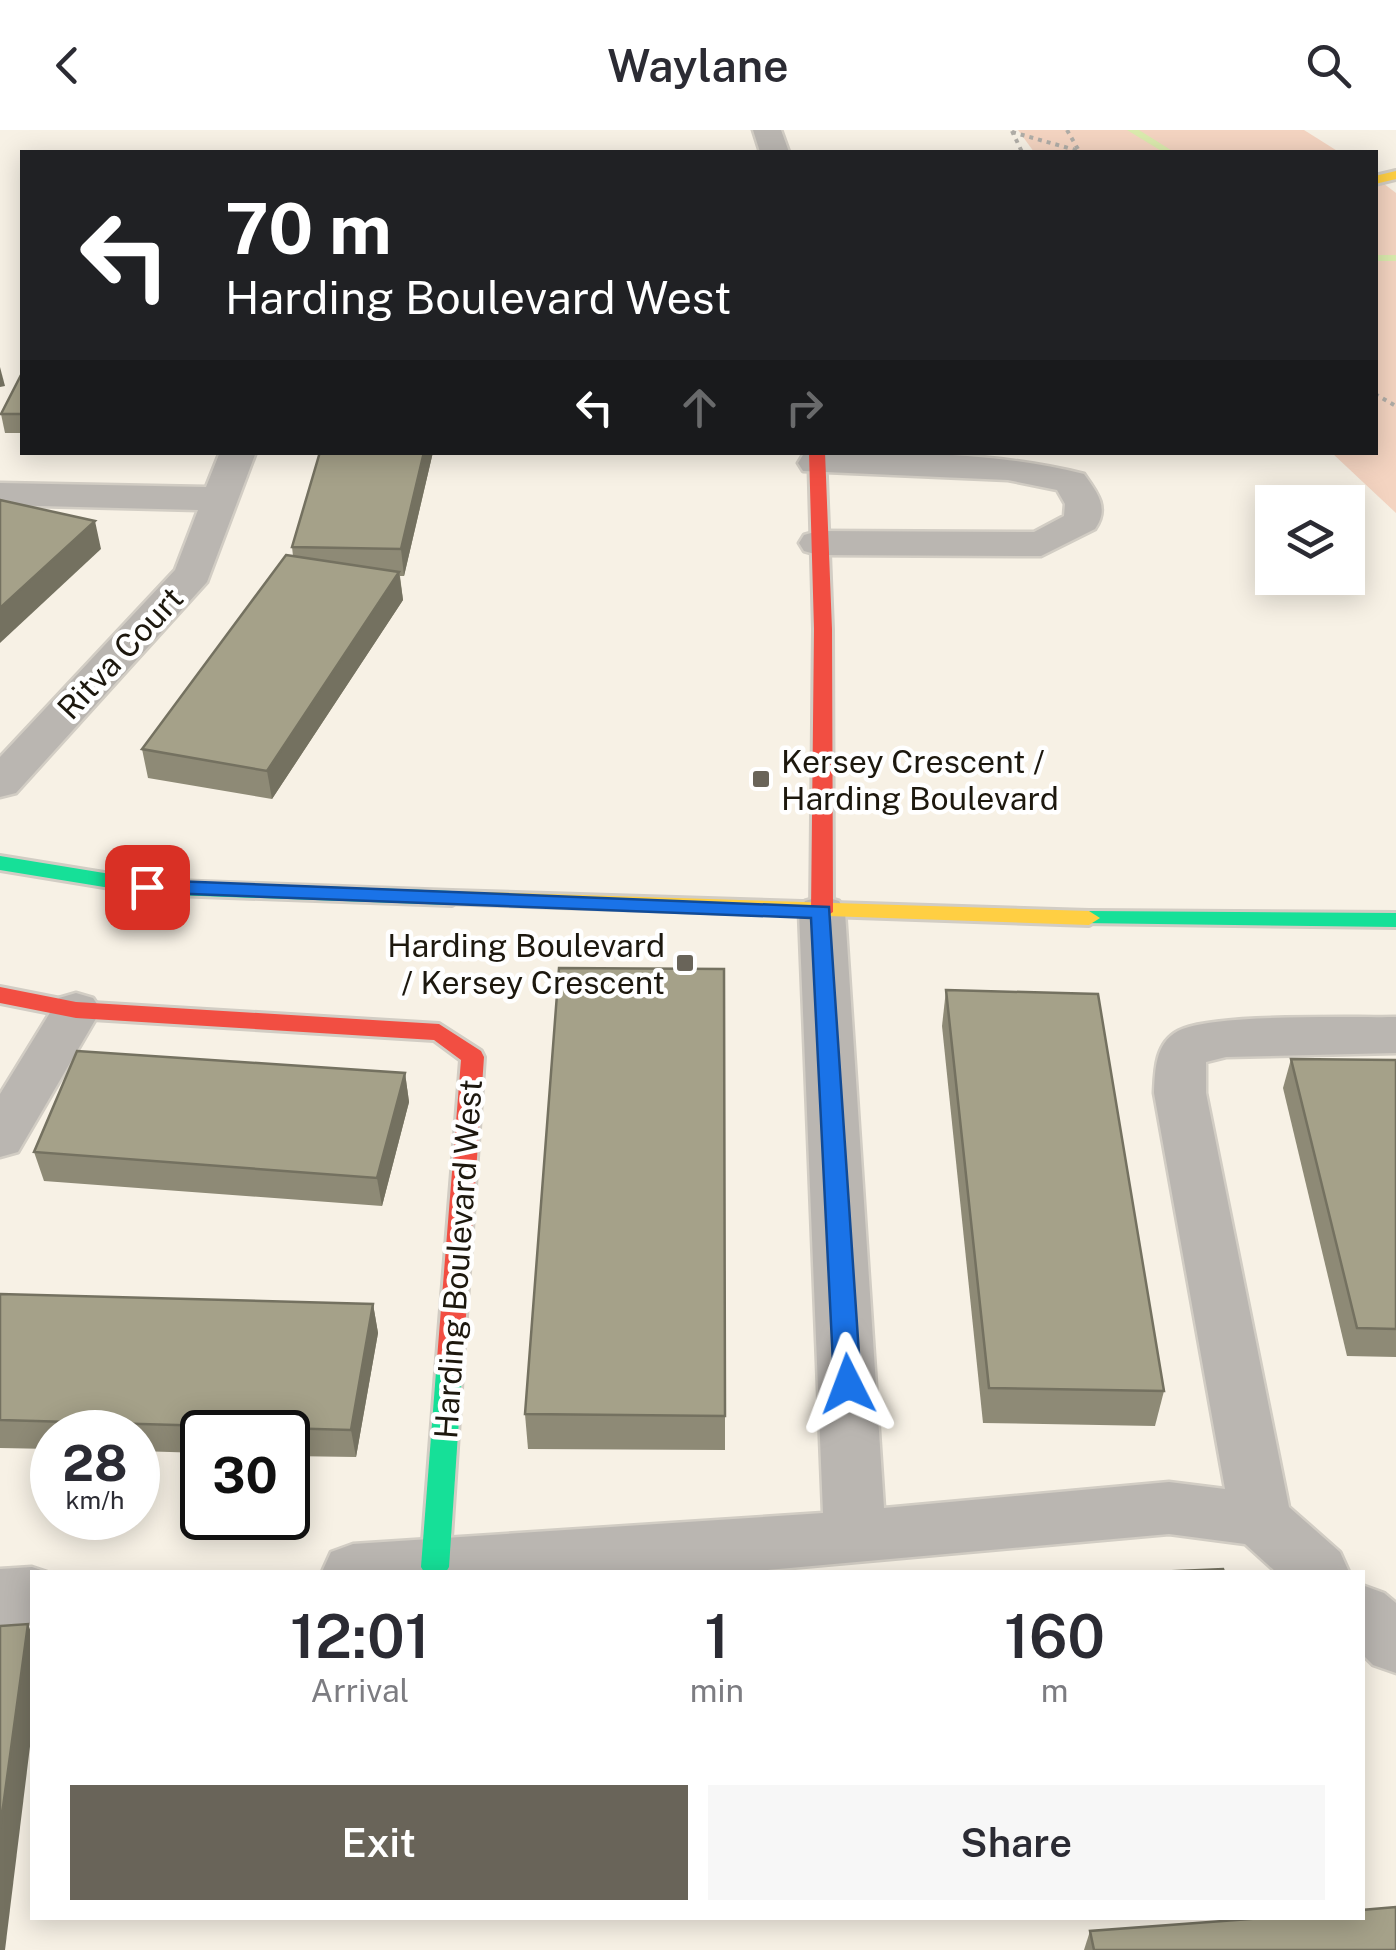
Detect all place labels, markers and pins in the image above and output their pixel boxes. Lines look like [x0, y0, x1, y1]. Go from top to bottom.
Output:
place label: Kersey Crescent / Harding Boulevard [781, 743, 1059, 817]
marker: Kersey Crescent / Harding Boulevard [750, 768, 772, 790]
pin [105, 845, 190, 930]
place label: Harding Boulevard / Kersey Crescent [387, 927, 665, 1001]
marker: Harding Boulevard / Kersey Crescent [674, 952, 696, 974]

